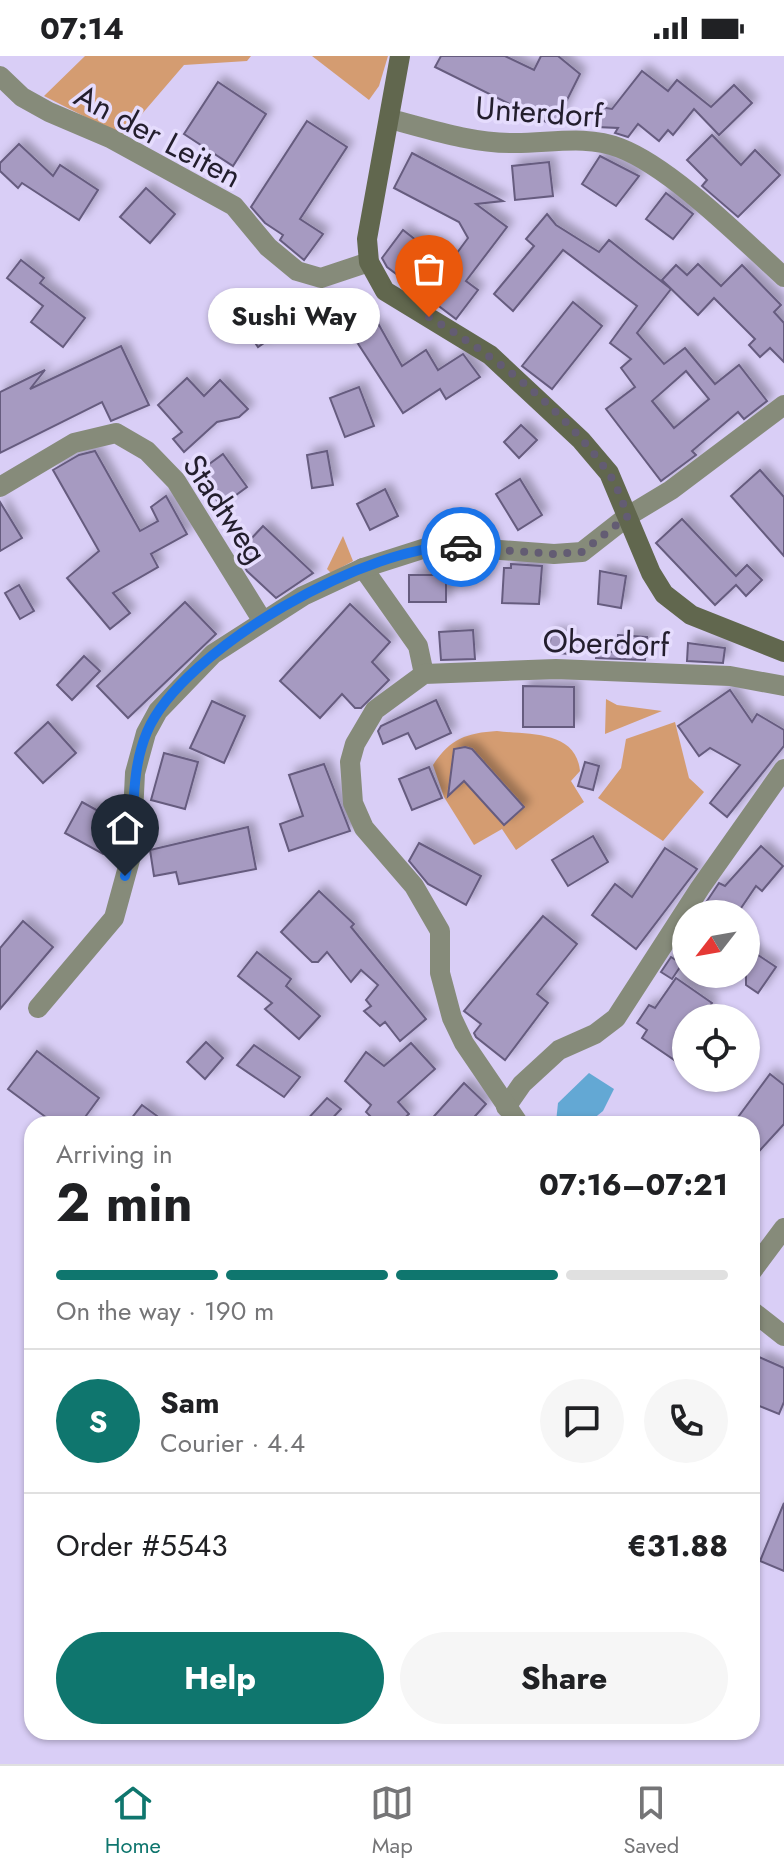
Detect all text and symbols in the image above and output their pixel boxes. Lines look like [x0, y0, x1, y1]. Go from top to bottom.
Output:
text: 07:14 [40, 7, 124, 50]
street label: An der Leiten [66, 73, 250, 199]
street label: Unterdorf [474, 85, 605, 139]
pin [395, 235, 463, 317]
icon: bag [407, 247, 451, 291]
callout: Sushi Way [209, 289, 381, 345]
text: Sushi Way [231, 297, 357, 335]
street label: Stadtweg [172, 445, 278, 573]
courier [421, 507, 501, 587]
icon: car [439, 525, 483, 569]
street label: Oberdorf [542, 618, 671, 668]
pin [91, 794, 159, 876]
icon: home [103, 806, 147, 850]
north arrow [672, 900, 760, 988]
map controls [672, 900, 760, 1092]
button: locate [672, 1004, 760, 1092]
text: Arriving in [56, 1135, 173, 1173]
text: 07:16–07:21 [539, 1163, 728, 1206]
text: 2 min [56, 1165, 193, 1241]
text: On the way · 190 m [56, 1292, 274, 1330]
button: chat [540, 1379, 624, 1463]
button: phone [644, 1379, 728, 1463]
text: Sam [160, 1381, 220, 1424]
text: S [89, 1400, 107, 1443]
text: Courier · 4.4 [160, 1424, 305, 1462]
text: Order #5543 [56, 1524, 228, 1567]
text: €31.88 [627, 1524, 728, 1567]
button: Help [56, 1632, 384, 1724]
button: Share [400, 1632, 728, 1724]
tab: Home [105, 1781, 161, 1861]
tab: Map [370, 1781, 414, 1861]
tab: Saved [624, 1781, 679, 1861]

